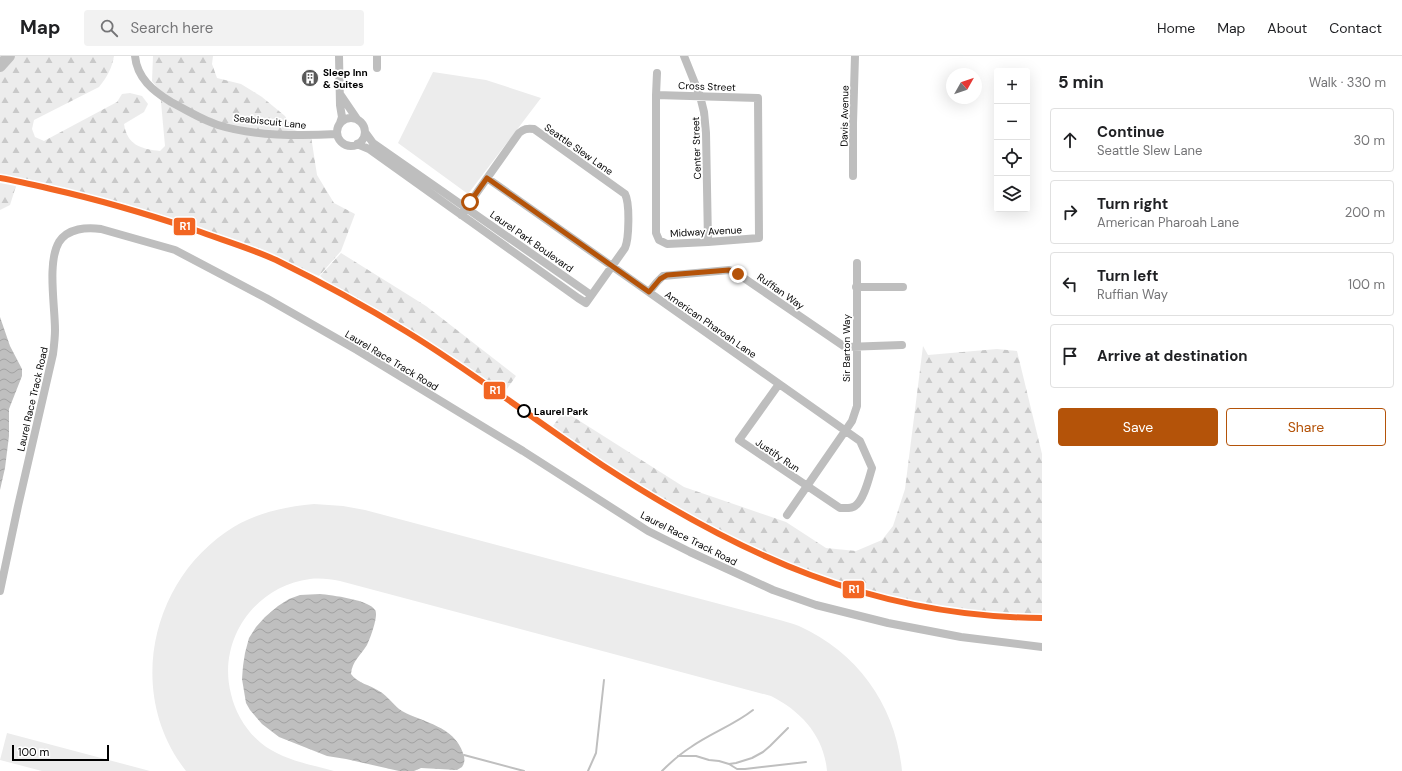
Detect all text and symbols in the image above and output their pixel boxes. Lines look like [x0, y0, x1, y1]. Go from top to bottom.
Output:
search box [84, 10, 364, 46]
text: Map [20, 15, 60, 40]
icon: search [98, 17, 120, 39]
text: Search here [130, 18, 213, 38]
text: Home [1157, 19, 1195, 37]
text: Map [1217, 19, 1245, 37]
text: About [1267, 19, 1307, 37]
text: Contact [1329, 19, 1382, 37]
place label: Sleep Inn & Suites [323, 66, 368, 91]
building icon: Sleep Inn & Suites [300, 68, 320, 88]
north arrow [946, 68, 982, 104]
map controls [994, 68, 1030, 212]
button: + [994, 68, 1030, 104]
text: 5 min [1058, 71, 1104, 93]
text: Walk · 330 m [1309, 74, 1386, 91]
street label: Cross Street [678, 79, 736, 94]
street label: Davis Avenue [837, 85, 852, 147]
button: − [994, 104, 1030, 140]
street label: Seabiscuit Lane [233, 111, 307, 132]
street label: Center Street [689, 116, 704, 180]
street label: Seattle Slew Lane [542, 121, 616, 178]
text: Continue [1097, 122, 1165, 142]
icon: ahead [1059, 129, 1081, 151]
text: 30 m [1353, 132, 1385, 149]
button: locate [994, 140, 1030, 176]
text: Seattle Slew Lane [1097, 142, 1202, 159]
button: layers [994, 176, 1030, 212]
route start [461, 193, 479, 211]
text: Turn right [1097, 194, 1168, 214]
icon: right [1059, 201, 1081, 223]
text: 200 m [1345, 204, 1385, 221]
street label: Laurel Park Boulevard [488, 208, 576, 275]
text: American Pharoah Lane [1097, 214, 1239, 231]
line badge: R1 [173, 217, 196, 236]
text: R1 [180, 219, 190, 233]
street label: Midway Avenue [670, 223, 743, 240]
route end [729, 265, 747, 283]
text: Turn left [1097, 266, 1158, 286]
street label: Ruffian Way [755, 270, 807, 313]
icon: left [1059, 273, 1081, 295]
text: 100 m [1348, 276, 1385, 293]
text: Ruffian Way [1097, 286, 1168, 303]
street label: American Pharoah Lane [662, 288, 759, 361]
street label: Sir Barton Way [840, 314, 853, 382]
street label: Laurel Race Track Road [343, 327, 441, 393]
icon: arrive [1059, 345, 1081, 367]
street label: Laurel Race Track Road [14, 346, 51, 453]
text: Arrive at destination [1097, 346, 1248, 366]
line badge: R1 [483, 381, 506, 400]
text: R1 [490, 383, 500, 397]
marker: Laurel Park [517, 404, 531, 418]
place label: Laurel Park [534, 405, 588, 418]
button: Save [1058, 408, 1218, 446]
button: Share [1226, 408, 1386, 446]
street label: Justify Run [753, 436, 803, 475]
street label: Laurel Race Track Road [638, 508, 739, 568]
line badge: R1 [842, 580, 865, 599]
text: R1 [849, 582, 859, 596]
scale bar [12, 743, 109, 762]
text: 100 m [18, 745, 49, 759]

